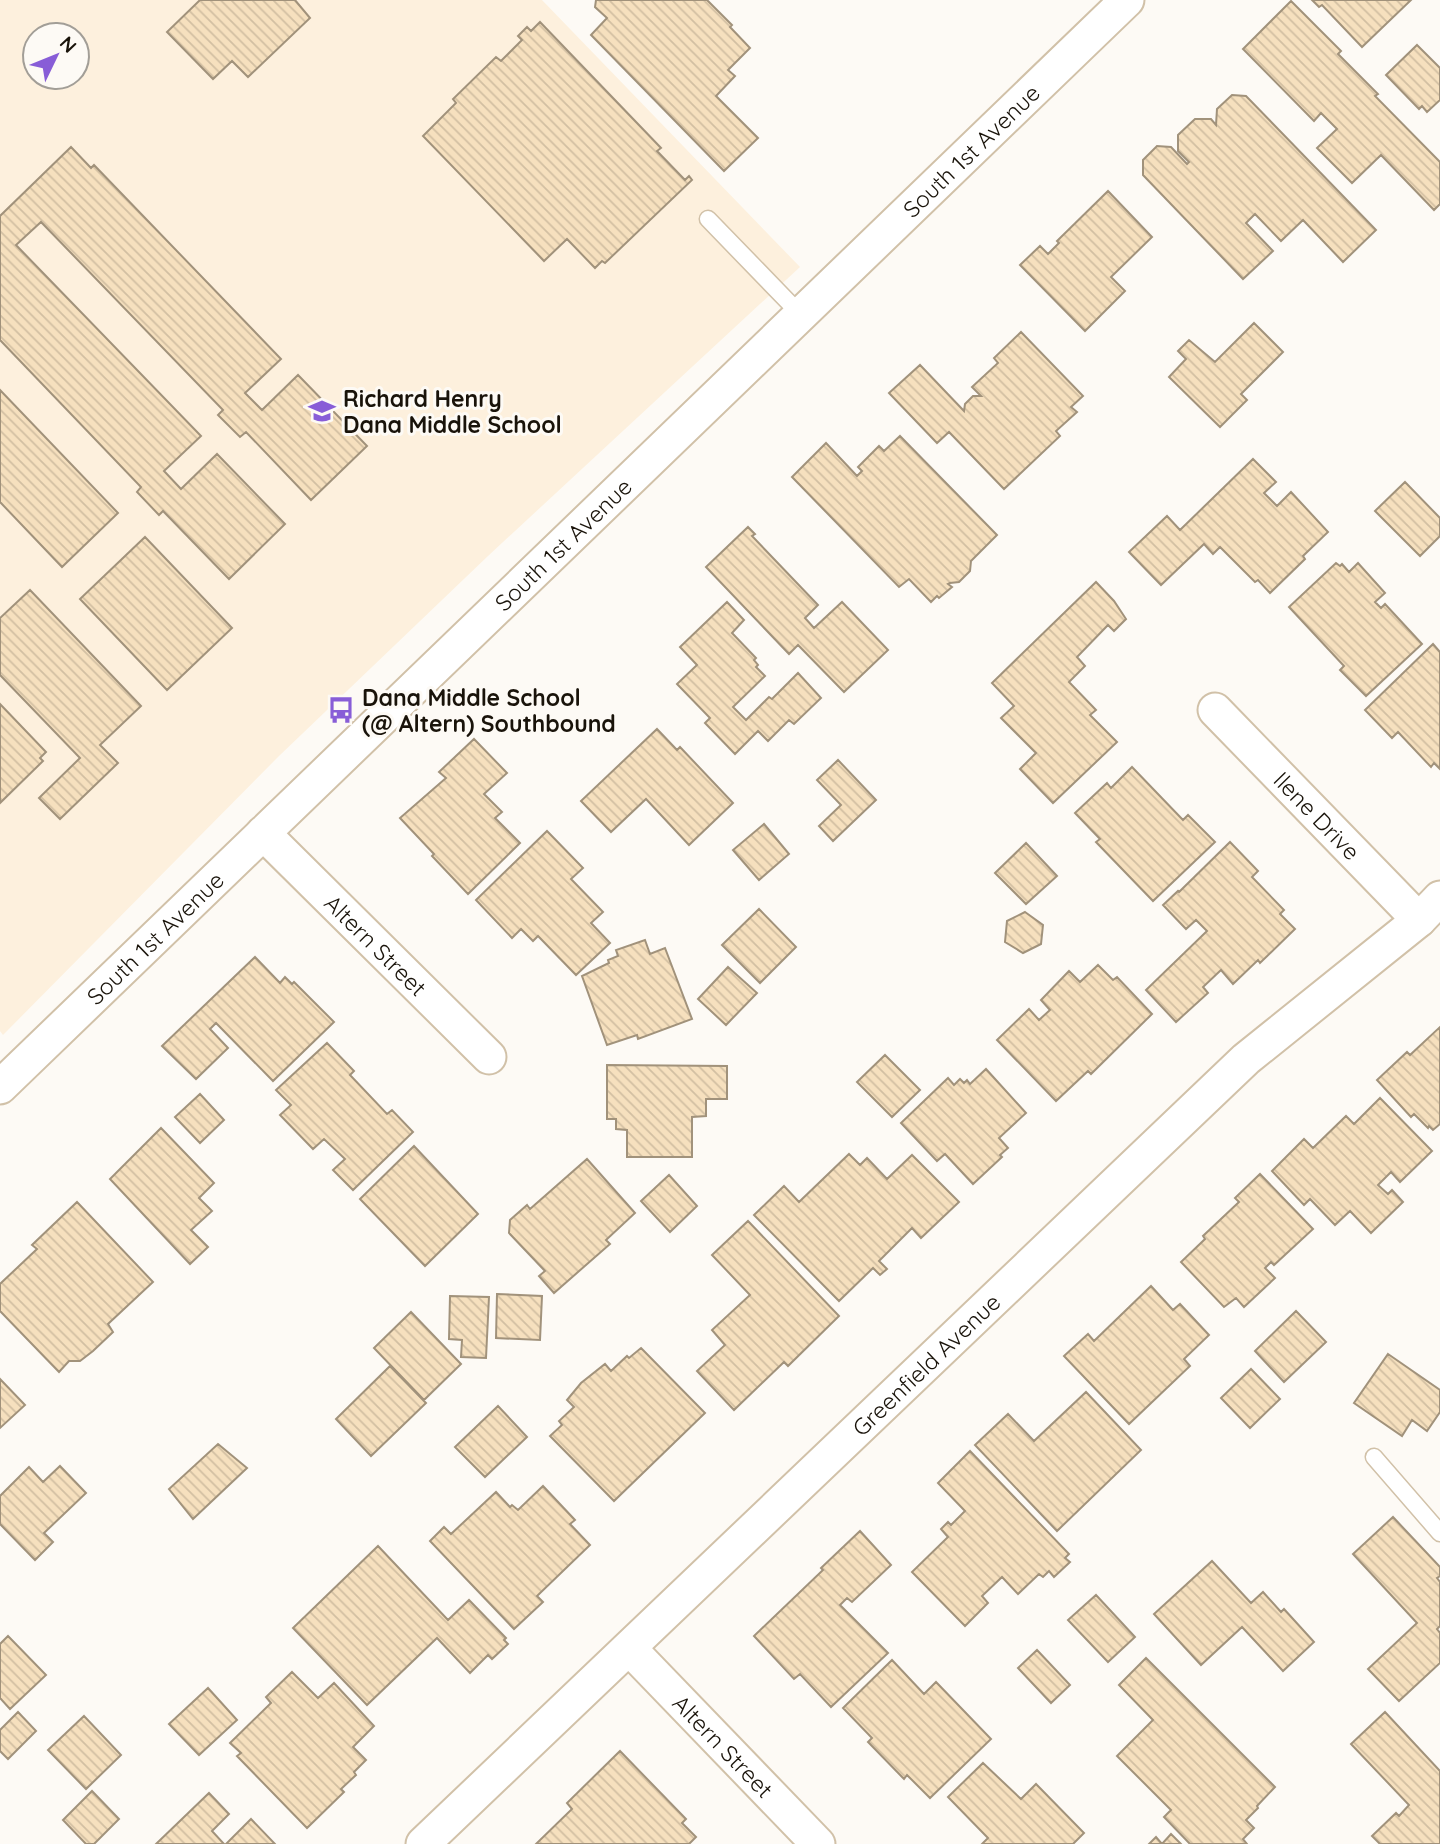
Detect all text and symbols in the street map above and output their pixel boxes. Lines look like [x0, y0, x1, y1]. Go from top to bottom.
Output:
north arrow [21, 21, 91, 91]
text: N [55, 31, 82, 58]
street label: South 1st Avenue [896, 78, 1046, 223]
place label: Richard Henry Dana Middle School [343, 384, 562, 439]
school or university icon: Richard Henry Dana Middle School [307, 396, 337, 426]
street label: South 1st Avenue [488, 471, 637, 617]
place label: Dana Middle School (@ Altern) Southbound [362, 683, 616, 738]
bus stop icon: Dana Middle School (@ Altern) Southbound [326, 695, 356, 725]
street label: Ilene Drive [1268, 765, 1367, 866]
street label: South 1st Avenue [80, 865, 229, 1010]
street label: Altern Street [319, 888, 433, 1002]
street label: Greenfield Avenue [846, 1287, 1006, 1442]
street label: Altern Street [667, 1688, 780, 1804]

